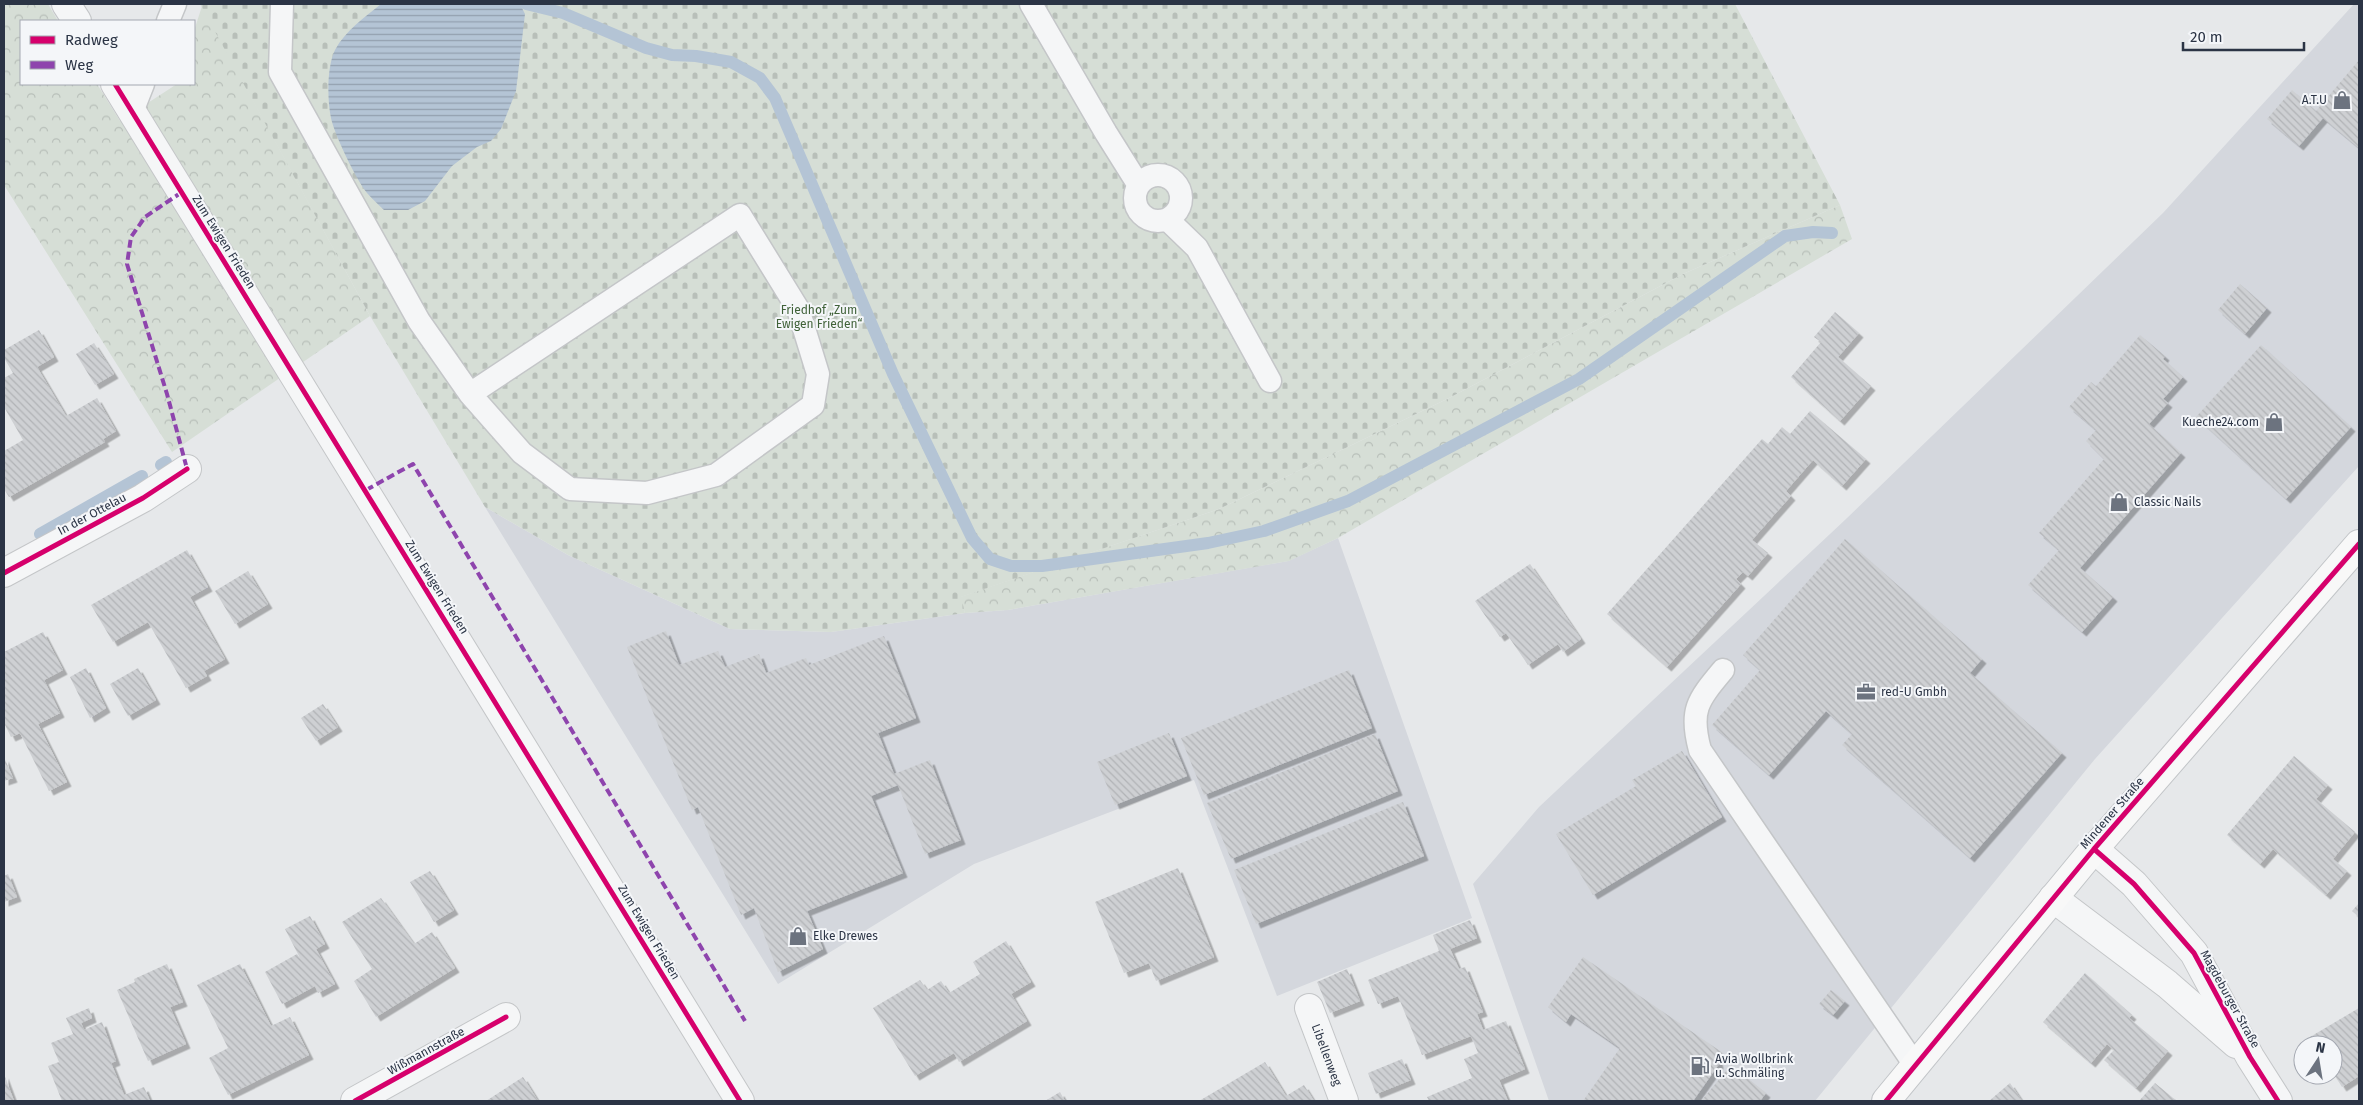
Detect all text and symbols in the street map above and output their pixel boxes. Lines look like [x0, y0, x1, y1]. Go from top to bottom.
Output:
legend [20, 20, 195, 85]
scale bar [2183, 20, 2304, 52]
text: 20 m [2190, 28, 2223, 46]
text: Radweg [65, 31, 118, 49]
text: Weg [65, 56, 93, 74]
shop icon: A.T.U [2331, 89, 2353, 111]
place label: A.T.U [2302, 93, 2327, 107]
street label: Zum Ewigen Frieden [189, 192, 259, 292]
park label: Friedhof „Zum Ewigen Frieden“ [776, 303, 862, 331]
shop icon: Kueche24.com [2263, 411, 2285, 433]
place label: Kueche24.com [2182, 415, 2259, 429]
street label: In der Ottelau [55, 490, 129, 538]
shop icon: Classic Nails [2108, 491, 2130, 513]
place label: Classic Nails [2134, 495, 2201, 509]
street label: Zum Ewigen Frieden [402, 537, 472, 637]
office icon: red-U Gmbh [1855, 681, 1877, 703]
place label: red-U Gmbh [1881, 685, 1947, 699]
street label: Mindener Straße [2077, 774, 2147, 852]
street label: Zum Ewigen Frieden [615, 882, 683, 982]
shop icon: Elke Drewes [787, 925, 809, 947]
place label: Elke Drewes [813, 929, 878, 943]
street label: Magdeburger Straße [2197, 948, 2263, 1050]
street label: Libellenweg [1309, 1022, 1345, 1088]
street label: Wißmannstraße [385, 1024, 467, 1078]
north arrow [2293, 1035, 2343, 1085]
text: N [2314, 1038, 2327, 1057]
place label: Avia Wollbrink u. Schmäling [1715, 1052, 1794, 1080]
fuel station icon: Avia Wollbrink u. Schmäling [1689, 1055, 1711, 1077]

